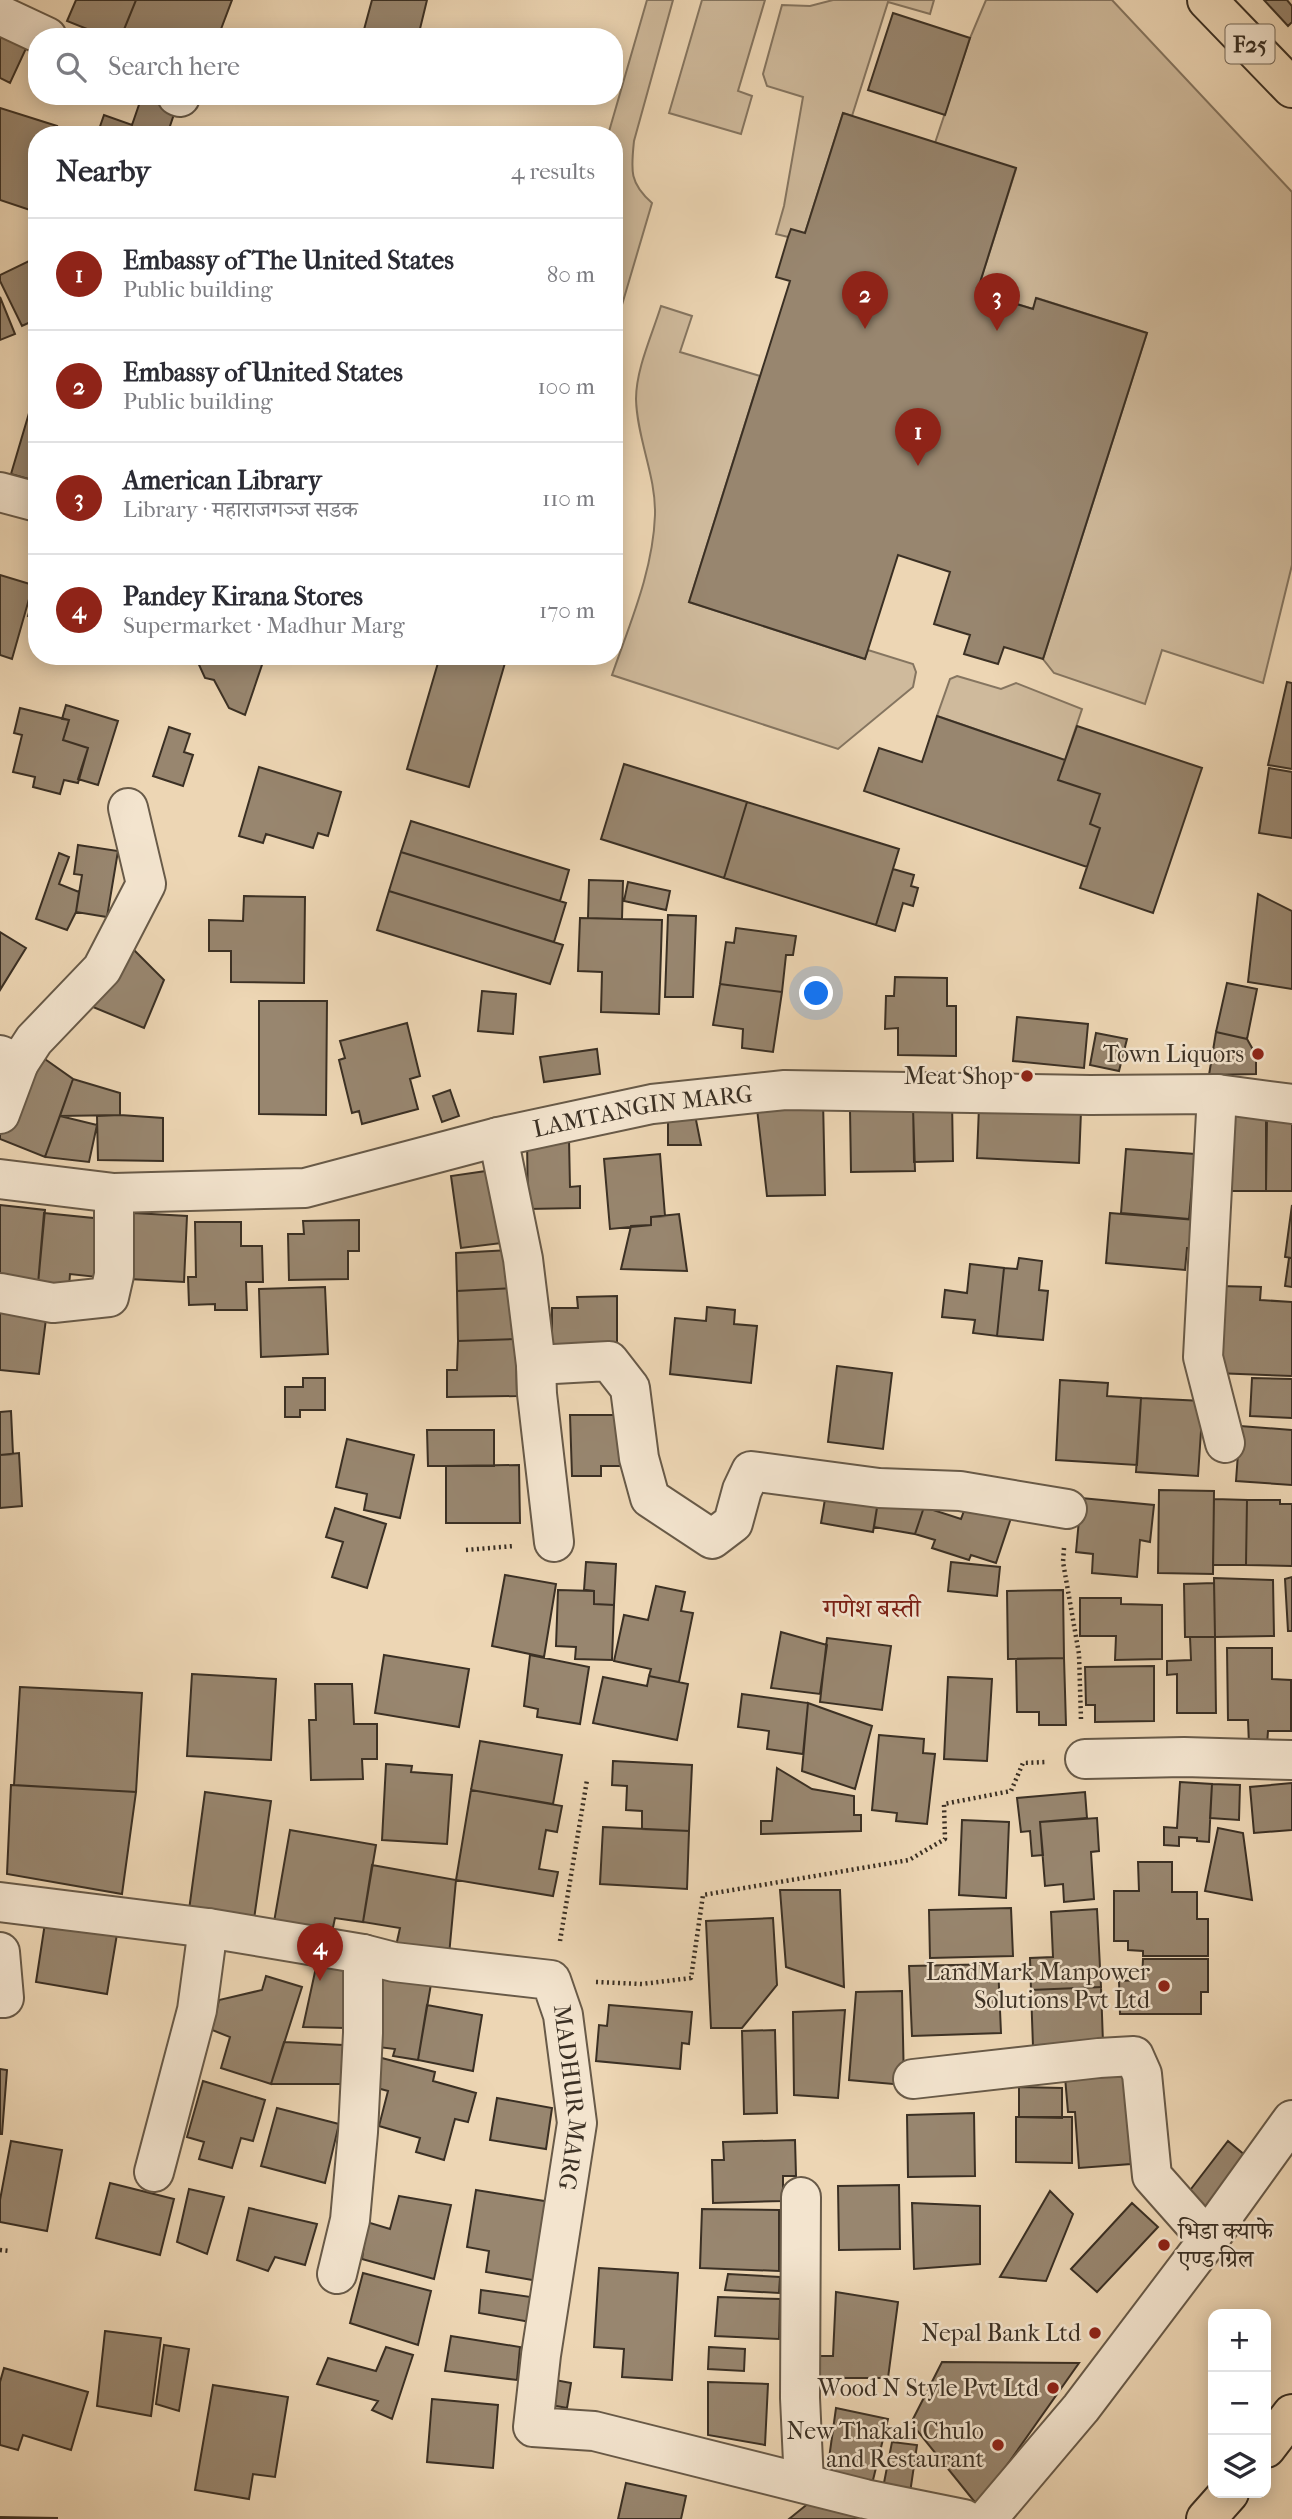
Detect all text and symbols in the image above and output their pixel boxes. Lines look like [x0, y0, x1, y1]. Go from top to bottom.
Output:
road number: F25 [1226, 24, 1274, 64]
search box [28, 28, 623, 105]
icon: search [52, 48, 90, 86]
text: Search here [108, 51, 240, 82]
text: Nearby [56, 154, 151, 189]
text: 4 results [511, 158, 595, 185]
text: Embassy of The United States [123, 245, 454, 276]
text: 1 [75, 261, 83, 288]
text: 80 m [547, 261, 595, 288]
pin: 2 [842, 271, 888, 329]
pin: 3 [974, 273, 1020, 331]
text: Public building [123, 276, 273, 303]
text: Embassy of United States [123, 357, 403, 388]
text: 2 [73, 373, 85, 400]
text: 100 m [537, 373, 595, 400]
text: Public building [123, 388, 273, 415]
pin: 1 [895, 408, 941, 466]
text: American Library [123, 465, 322, 496]
text: 3 [74, 485, 84, 512]
text: 110 m [542, 485, 595, 512]
text: Library · महाराजगञ्ज सडक [123, 496, 358, 523]
text: Pandey Kirana Stores [123, 581, 363, 612]
text: 4 [72, 597, 86, 624]
text: 170 m [539, 597, 595, 624]
text: Supermarket · Madhur Marg [123, 612, 405, 639]
your location [799, 976, 833, 1010]
place label: Town Liquors [1103, 1040, 1244, 1068]
marker: Town Liquors [1250, 1046, 1266, 1062]
place label: Meat Shop [904, 1062, 1013, 1090]
marker: Meat Shop [1019, 1068, 1035, 1084]
street label: LAMTANGIN MARG [530, 1079, 754, 1143]
district label: गणेश बस्ती [821, 1593, 922, 1624]
pin: 4 [297, 1923, 343, 1981]
place label: LandMark Manpower Solutions Pvt Ltd [926, 1958, 1151, 2014]
marker: LandMark Manpower Solutions Pvt Ltd [1156, 1978, 1172, 1994]
street label: MADHUR MARG [548, 2003, 591, 2192]
place label: भिडा क्याफे एण्ड ग्रिल [1177, 2217, 1275, 2273]
marker: भिडा क्याफे एण्ड ग्रिल [1156, 2237, 1172, 2253]
map controls [1208, 2309, 1271, 2498]
button: + [1208, 2309, 1271, 2372]
place label: Nepal Bank Ltd [921, 2319, 1082, 2347]
marker: Nepal Bank Ltd [1087, 2325, 1103, 2341]
button: − [1208, 2372, 1271, 2435]
place label: Wood N Style Pvt Ltd [817, 2374, 1040, 2402]
marker: Wood N Style Pvt Ltd [1045, 2380, 1061, 2396]
place label: New Thakali Chulo and Restaurant [787, 2417, 984, 2473]
button: layers [1208, 2435, 1271, 2498]
marker: New Thakali Chulo and Restaurant [990, 2437, 1006, 2453]

